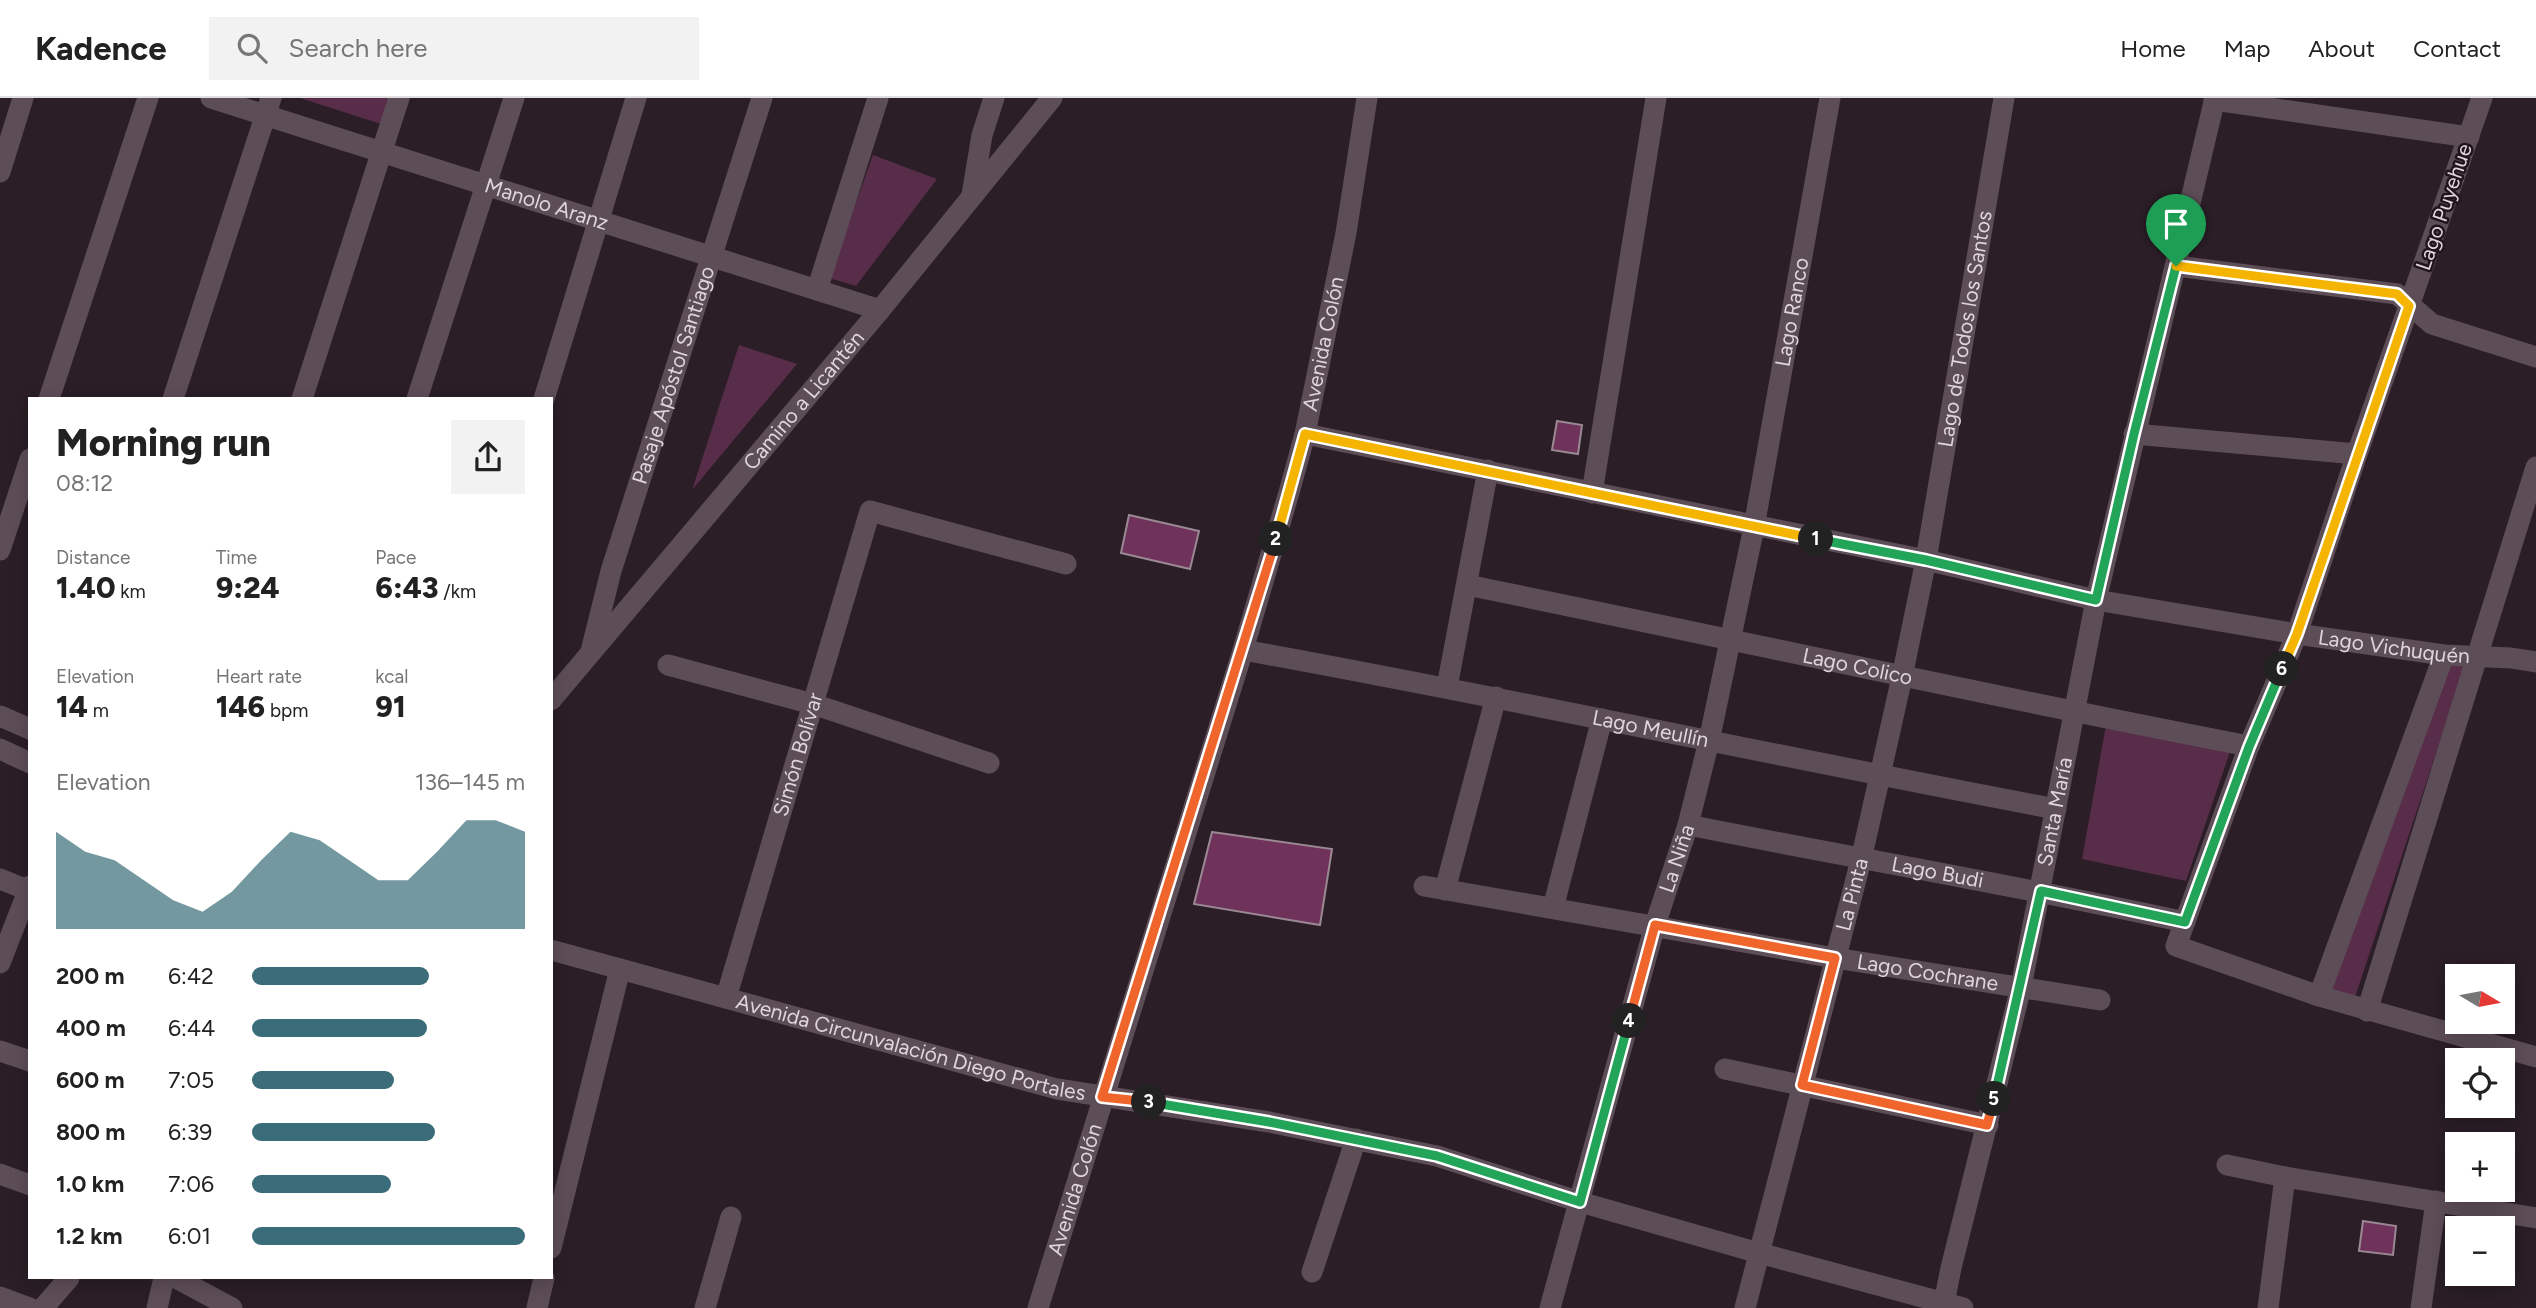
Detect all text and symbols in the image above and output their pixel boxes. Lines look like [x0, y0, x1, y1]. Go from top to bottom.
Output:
search box [209, 17, 699, 80]
text: Kadence [35, 29, 167, 68]
icon: search [233, 29, 271, 67]
text: Search here [289, 32, 427, 64]
text: Home [2120, 34, 2186, 63]
text: Map [2224, 34, 2270, 63]
text: About [2308, 34, 2375, 63]
text: Contact [2413, 34, 2501, 63]
street label: Lago Puyehue [2410, 140, 2477, 273]
street label: Manolo Aranz [482, 173, 612, 235]
pin [2146, 194, 2206, 266]
icon: arrive [2157, 205, 2195, 243]
street label: Lago de Todos los Santos [1932, 209, 1997, 449]
street label: Lago Ranco [1770, 255, 1814, 369]
street label: Pasaje Apóstol Santiago [627, 263, 720, 487]
street label: Avenida Colón [1297, 274, 1349, 413]
street label: Camino a Licantén [738, 325, 869, 475]
text: Morning run [56, 420, 271, 466]
button: share [451, 420, 525, 494]
text: 08:12 [56, 469, 113, 497]
pin: 2 [1258, 522, 1294, 556]
pin: 1 [1798, 522, 1834, 556]
text: 2 [1270, 527, 1281, 550]
text: 1 [1811, 527, 1820, 550]
text: Distance [56, 546, 130, 569]
text: Time [216, 546, 257, 569]
text: Pace [375, 546, 416, 569]
text: 1.40 [56, 569, 116, 606]
text: 9:24 [216, 569, 280, 606]
text: 6:43 [375, 569, 439, 606]
text: km [116, 580, 146, 603]
text: /km [439, 580, 476, 603]
street label: Lago Vichuquén [2317, 624, 2470, 668]
street label: Lago Colico [1800, 642, 1915, 690]
pin: 6 [2264, 652, 2300, 686]
text: 6 [2276, 657, 2287, 680]
text: Elevation [56, 665, 134, 688]
text: Heart rate [216, 665, 302, 688]
text: kcal [375, 665, 409, 688]
text: 14 [56, 688, 88, 725]
text: 146 [216, 688, 265, 725]
text: 91 [375, 688, 406, 725]
street label: Simón Bolívar [767, 689, 828, 819]
text: m [88, 699, 109, 722]
text: bpm [265, 699, 308, 722]
street label: Lago Meullín [1590, 704, 1711, 752]
street label: Santa María [2032, 755, 2077, 868]
text: Elevation [56, 768, 151, 796]
text: 136–145 m [415, 768, 525, 796]
street label: La Niña [1654, 821, 1699, 896]
street label: Lago Budi [1890, 851, 1986, 893]
street label: La Pinta [1830, 855, 1873, 934]
street label: Lago Cochrane [1855, 949, 2000, 996]
text: 200 m [56, 962, 125, 990]
text: 6:42 [168, 962, 214, 990]
north arrow [2445, 964, 2515, 1034]
map controls [2445, 964, 2515, 1286]
street label: Avenida Circunvalación Diego Portales [733, 988, 1087, 1105]
pin: 4 [1612, 1004, 1646, 1038]
text: 4 [1622, 1009, 1635, 1032]
text: 400 m [56, 1014, 126, 1042]
text: 6:44 [168, 1014, 215, 1042]
button: locate [2445, 1048, 2515, 1118]
text: 600 m [56, 1066, 125, 1094]
text: 7:05 [168, 1066, 214, 1094]
pin: 5 [1976, 1082, 2011, 1116]
pin: 3 [1132, 1084, 1166, 1119]
text: 5 [1988, 1087, 1999, 1110]
text: 3 [1143, 1090, 1154, 1113]
text: 800 m [56, 1118, 125, 1146]
text: 6:39 [168, 1118, 212, 1146]
street label: Avenida Colón [1042, 1120, 1107, 1258]
button: + [2445, 1132, 2515, 1202]
text: 1.0 km [56, 1170, 124, 1198]
text: 7:06 [168, 1170, 214, 1198]
button: − [2445, 1216, 2515, 1286]
text: 1.2 km [56, 1222, 123, 1250]
text: 6:01 [168, 1222, 211, 1250]

